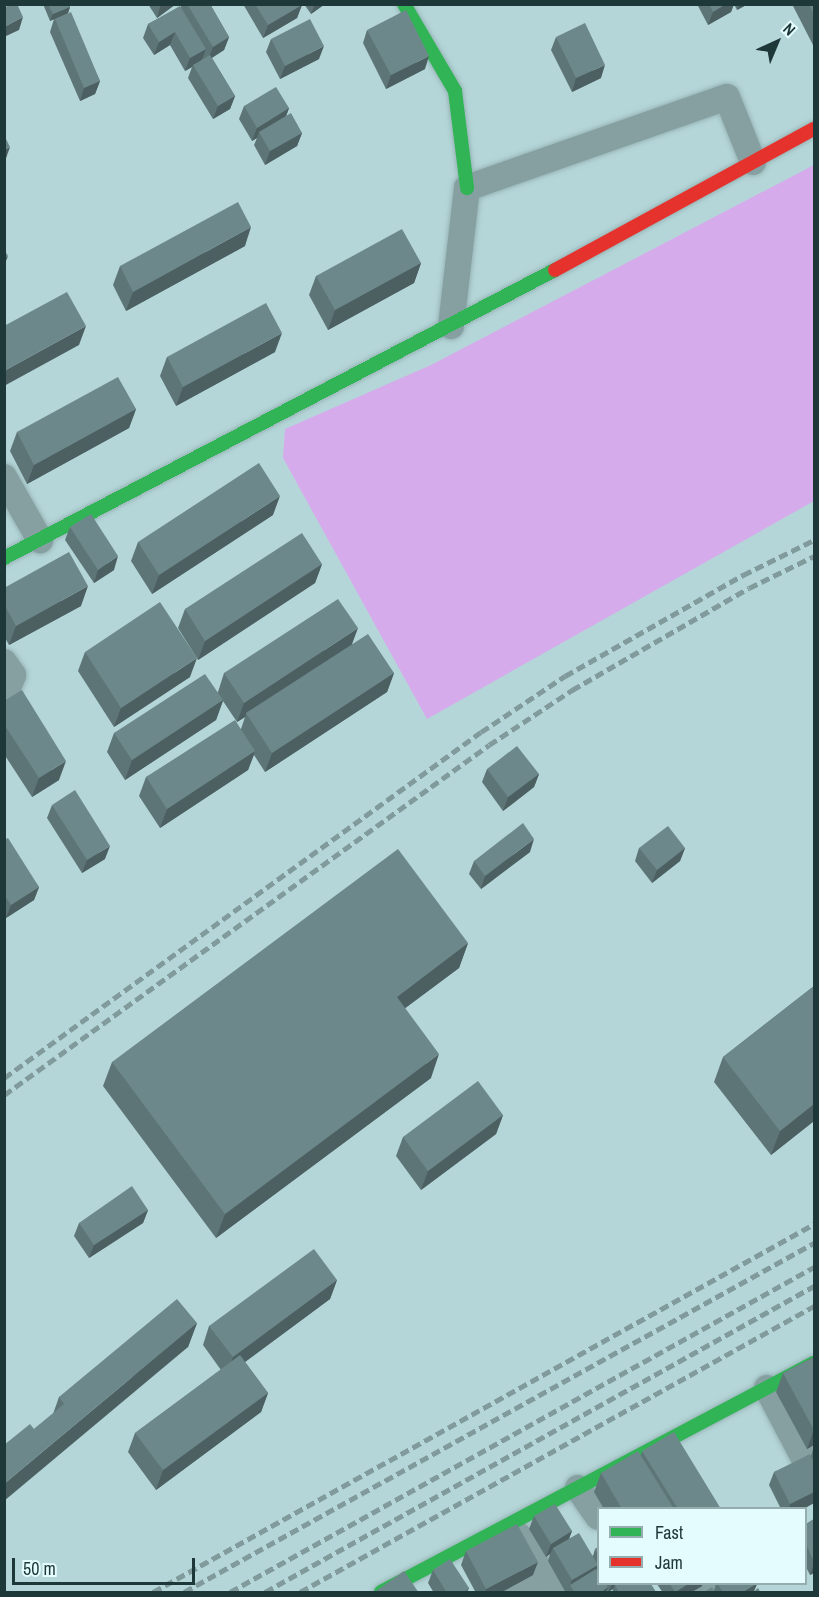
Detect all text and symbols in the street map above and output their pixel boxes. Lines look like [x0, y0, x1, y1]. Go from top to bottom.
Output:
north arrow [747, 12, 807, 72]
text: N [778, 18, 801, 40]
legend [597, 1507, 807, 1585]
text: Fast [655, 1520, 683, 1545]
scale bar [15, 1546, 198, 1584]
text: Jam [655, 1550, 683, 1575]
text: 50 m [23, 1556, 56, 1581]

